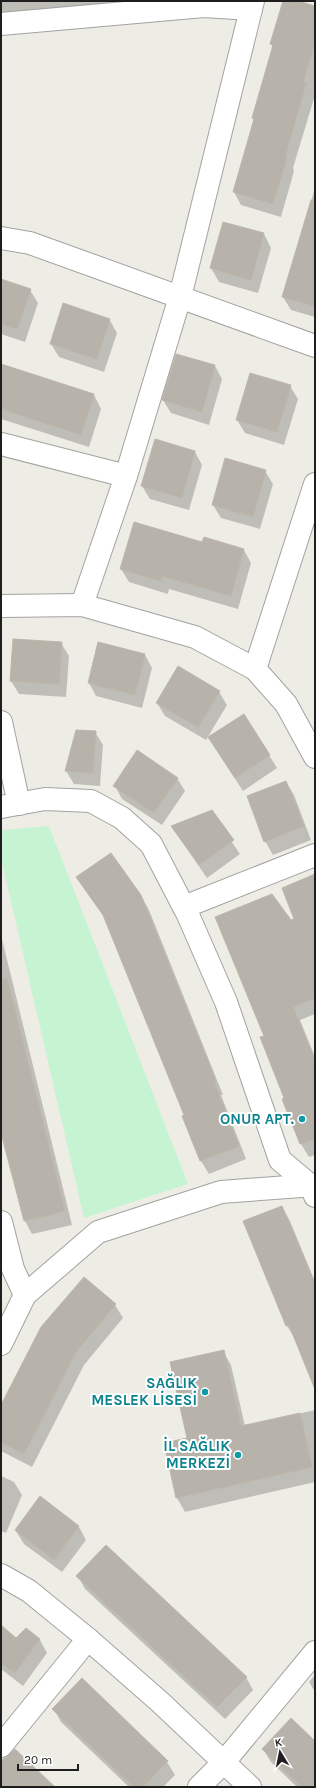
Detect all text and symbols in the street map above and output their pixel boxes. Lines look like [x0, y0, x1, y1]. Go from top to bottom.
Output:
place label: ONUR APT. [220, 1110, 294, 1128]
marker: ONUR APT. [297, 1114, 307, 1124]
place label: SAĞLIK MESLEK LİSESİ [91, 1373, 197, 1409]
marker: SAĞLIK MESLEK LİSESİ [200, 1387, 210, 1397]
place label: İL SAĞLIK MERKEZİ [163, 1436, 230, 1472]
marker: İL SAĞLIK MERKEZİ [233, 1450, 243, 1460]
north arrow [260, 1732, 300, 1772]
text: K [274, 1735, 284, 1750]
scale bar [18, 1746, 78, 1772]
text: 20 m [24, 1753, 52, 1767]

